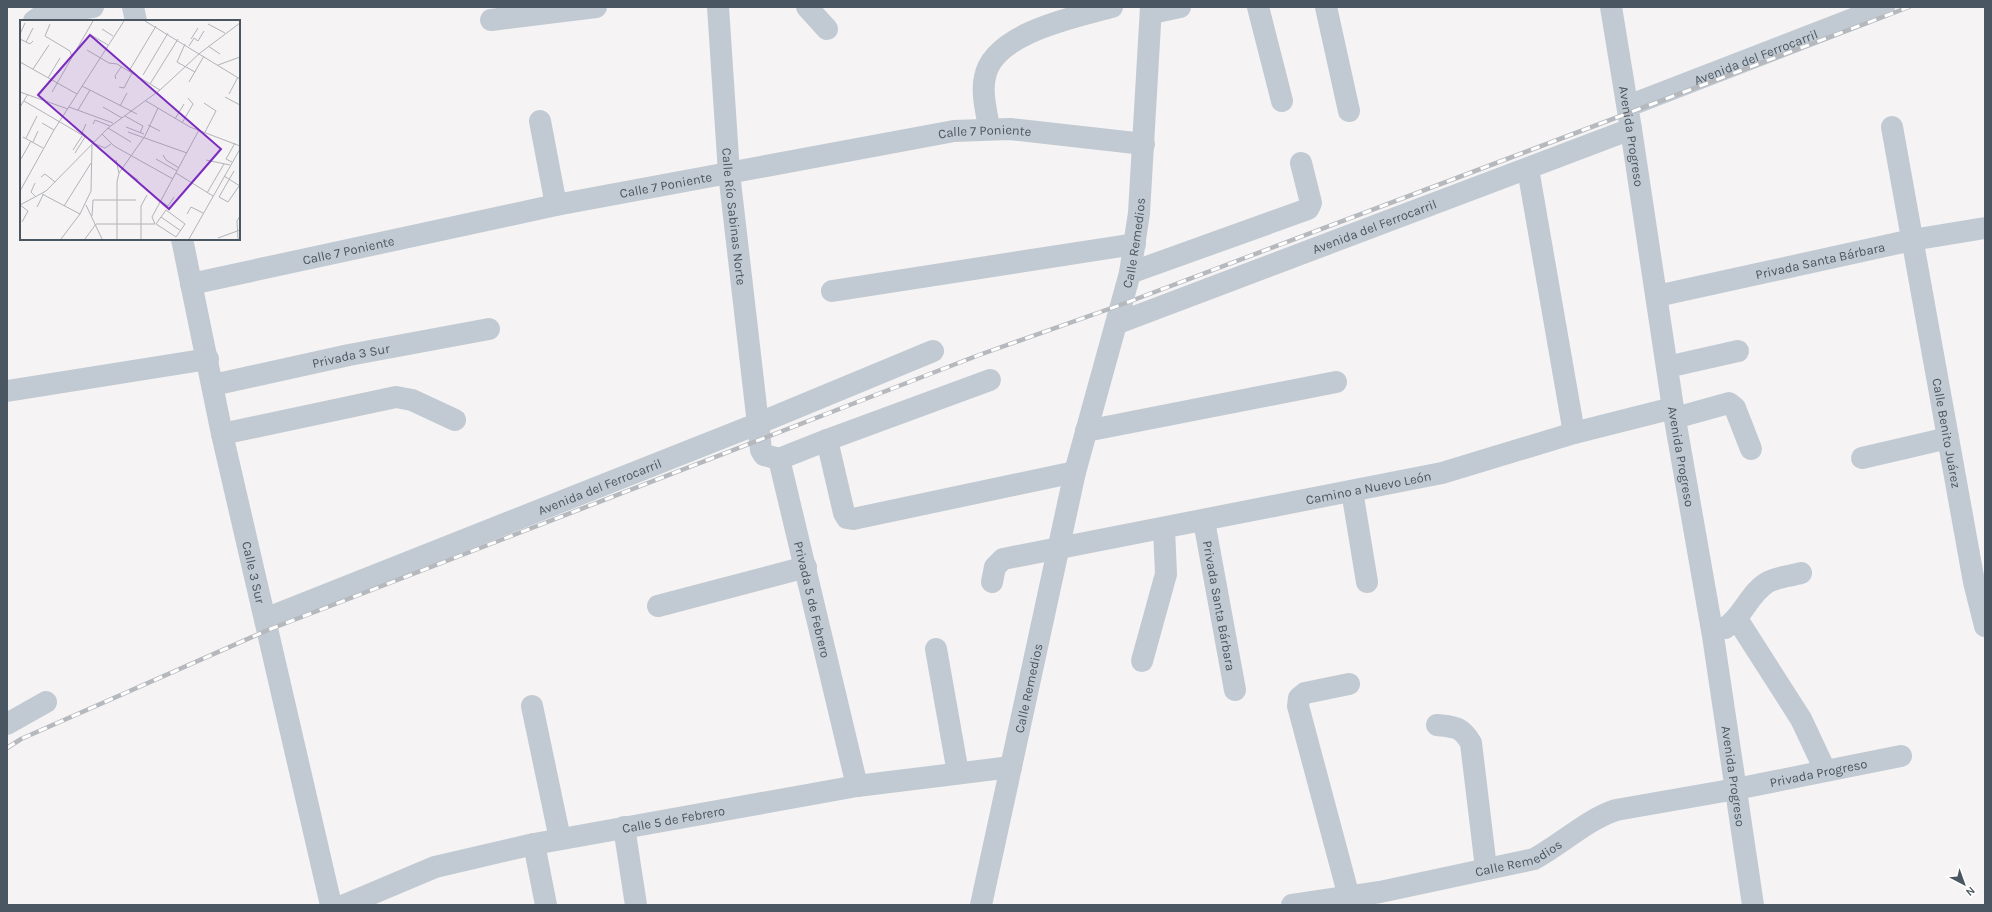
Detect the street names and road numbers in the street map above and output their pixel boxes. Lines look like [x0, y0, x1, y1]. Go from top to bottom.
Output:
street label: Avenida del Ferrocarril [1692, 26, 1820, 88]
street label: Avenida Progreso [1616, 85, 1647, 188]
street label: Calle 7 Poniente [937, 122, 1032, 142]
street label: Calle Río Sabinas Norte [719, 147, 749, 286]
street label: Calle 7 Poniente [618, 169, 713, 201]
street label: Avenida del Ferrocarril [1310, 196, 1439, 257]
street label: Calle Remedios [1119, 197, 1148, 290]
street label: Calle 7 Poniente [301, 233, 396, 268]
street label: Privada Santa Bárbara [1754, 239, 1886, 282]
street label: Privada 3 Sur [311, 341, 391, 371]
street label: Calle Benito Juárez [1929, 377, 1964, 489]
street label: Avenida Progreso [1665, 405, 1697, 508]
street label: Avenida del Ferrocarril [536, 456, 664, 518]
street label: Camino a Nuevo León [1305, 468, 1433, 508]
street label: Privada Santa Bárbara [1200, 539, 1238, 672]
street label: Calle 3 Sur [239, 540, 268, 605]
street label: Privada 5 de Febrero [791, 540, 833, 659]
street label: Calle Remedios [1012, 642, 1046, 734]
street label: Avenida Progreso [1718, 725, 1748, 828]
street label: Privada Progreso [1768, 756, 1869, 790]
street label: Calle 5 de Febrero [621, 803, 726, 836]
street label: Calle Remedios [1474, 836, 1565, 879]

